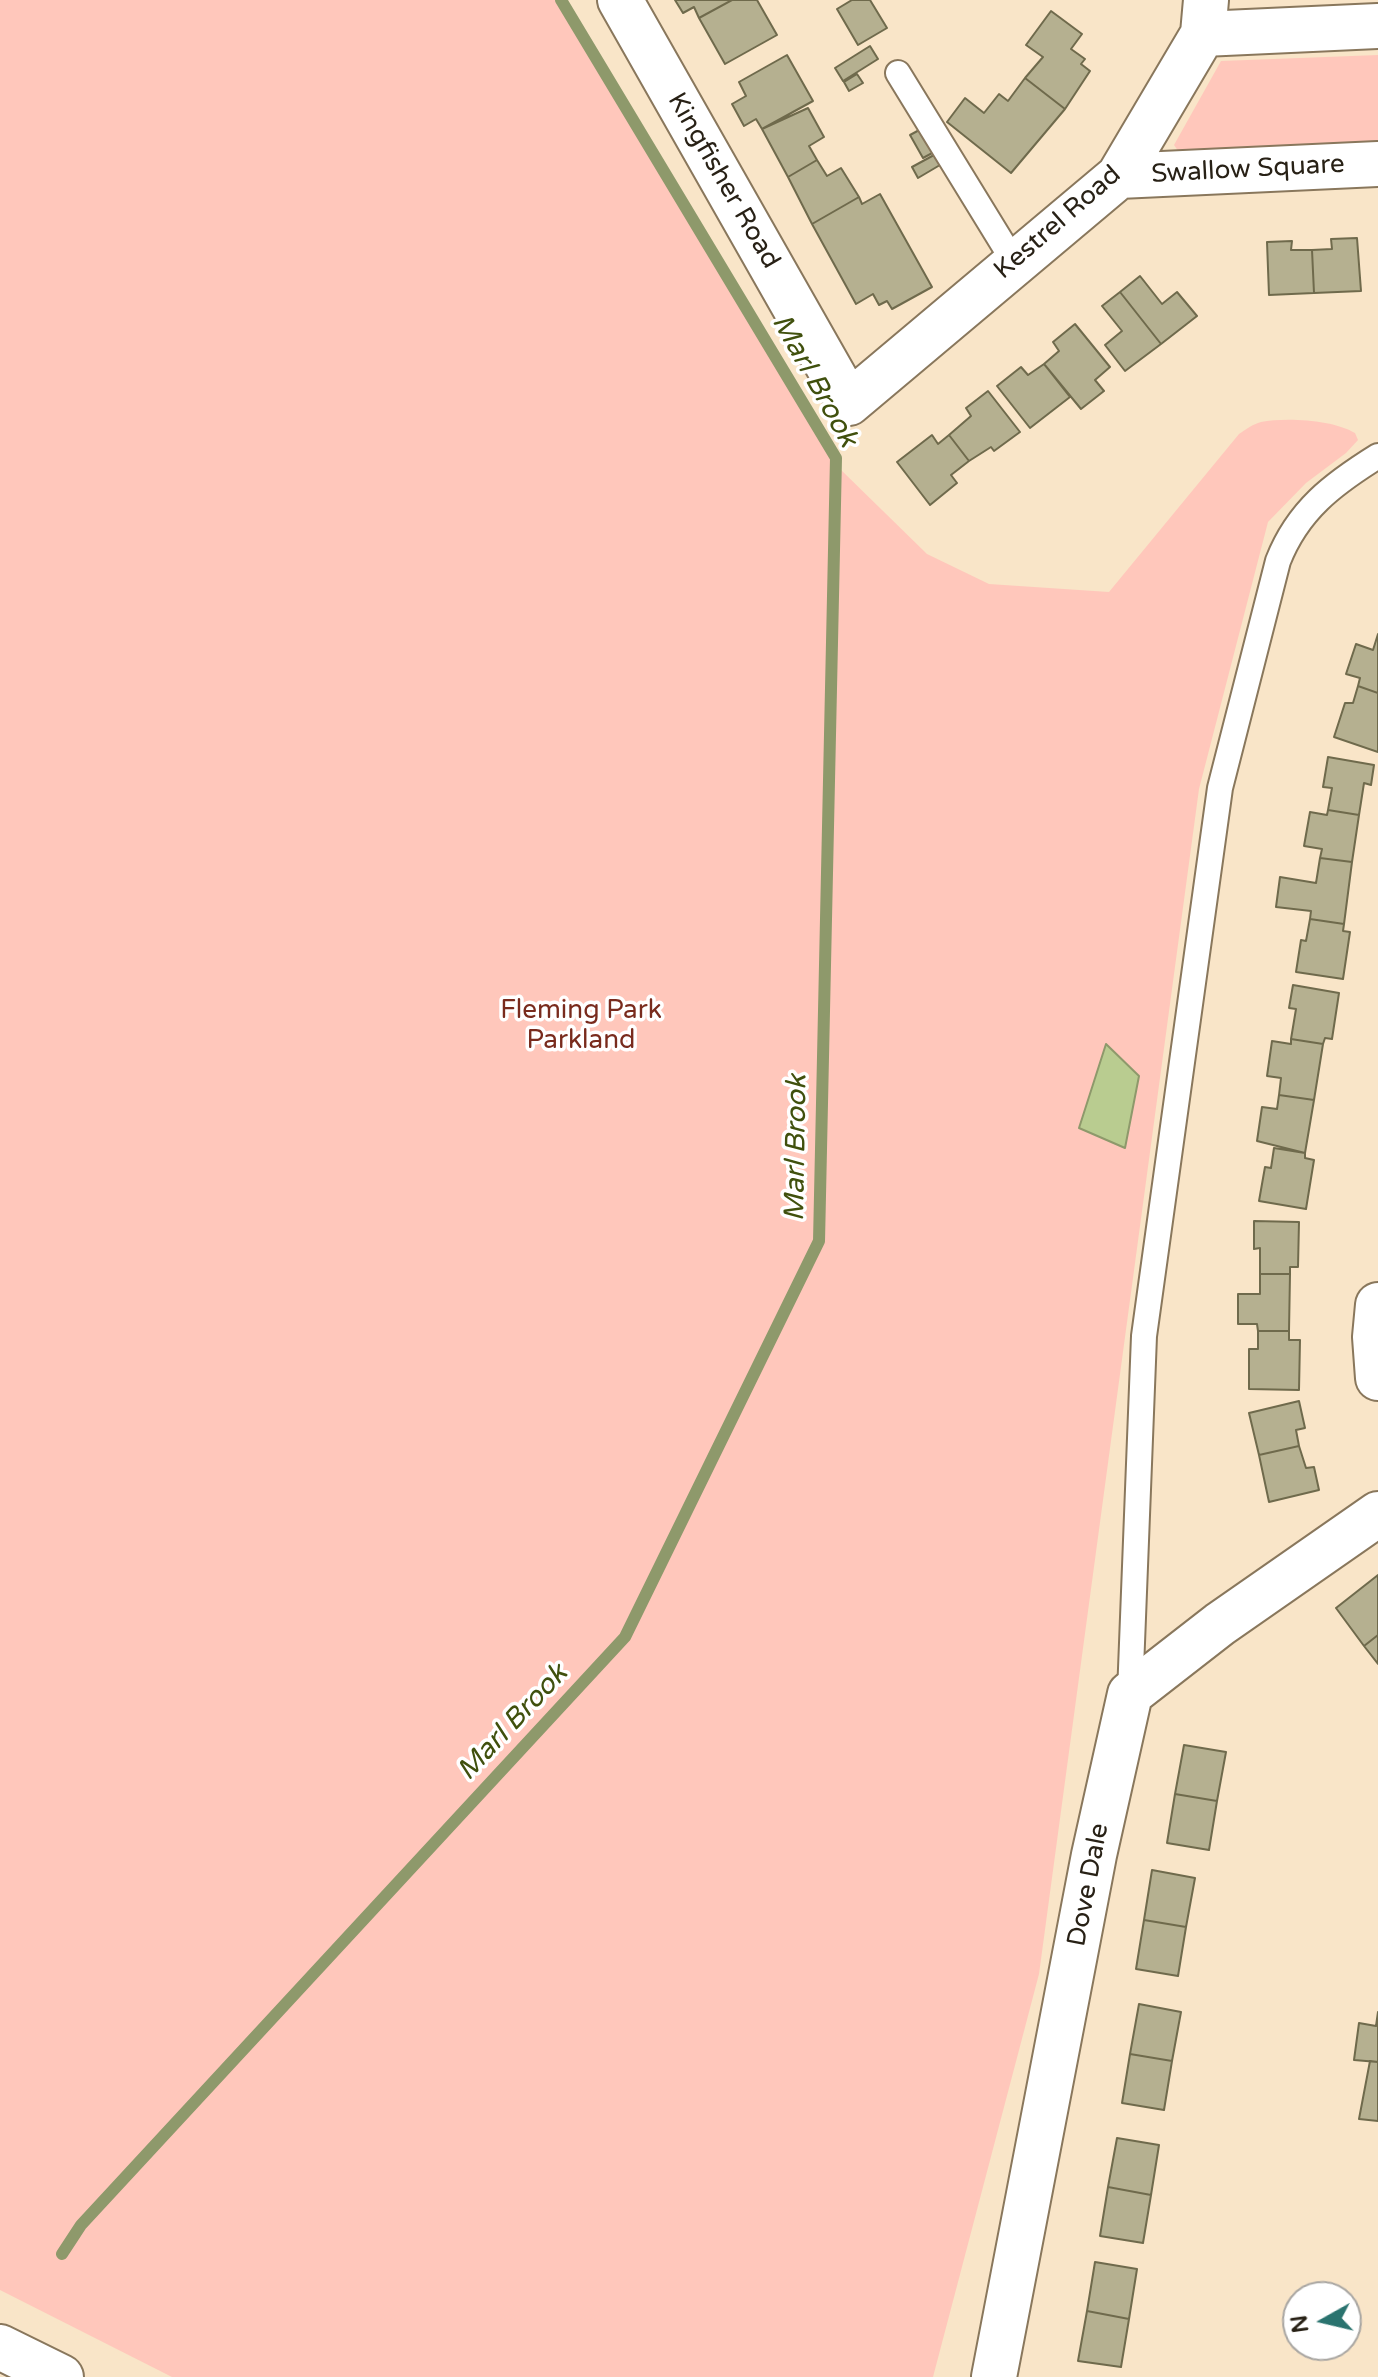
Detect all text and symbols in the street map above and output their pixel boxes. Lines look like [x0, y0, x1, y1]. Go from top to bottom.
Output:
street label: Kingfisher Road [660, 88, 786, 274]
street label: Swallow Square [1151, 149, 1345, 191]
street label: Kestrel Road [988, 160, 1128, 286]
water label: Marl Brook [764, 309, 864, 453]
park label: Fleming Park Parkland [500, 995, 662, 1056]
water label: Marl Brook [779, 1074, 815, 1222]
water label: Marl Brook [451, 1658, 575, 1788]
street label: Dove Dale [1062, 1821, 1116, 1949]
north arrow [1282, 2281, 1362, 2361]
text: N [1286, 2314, 1314, 2335]

